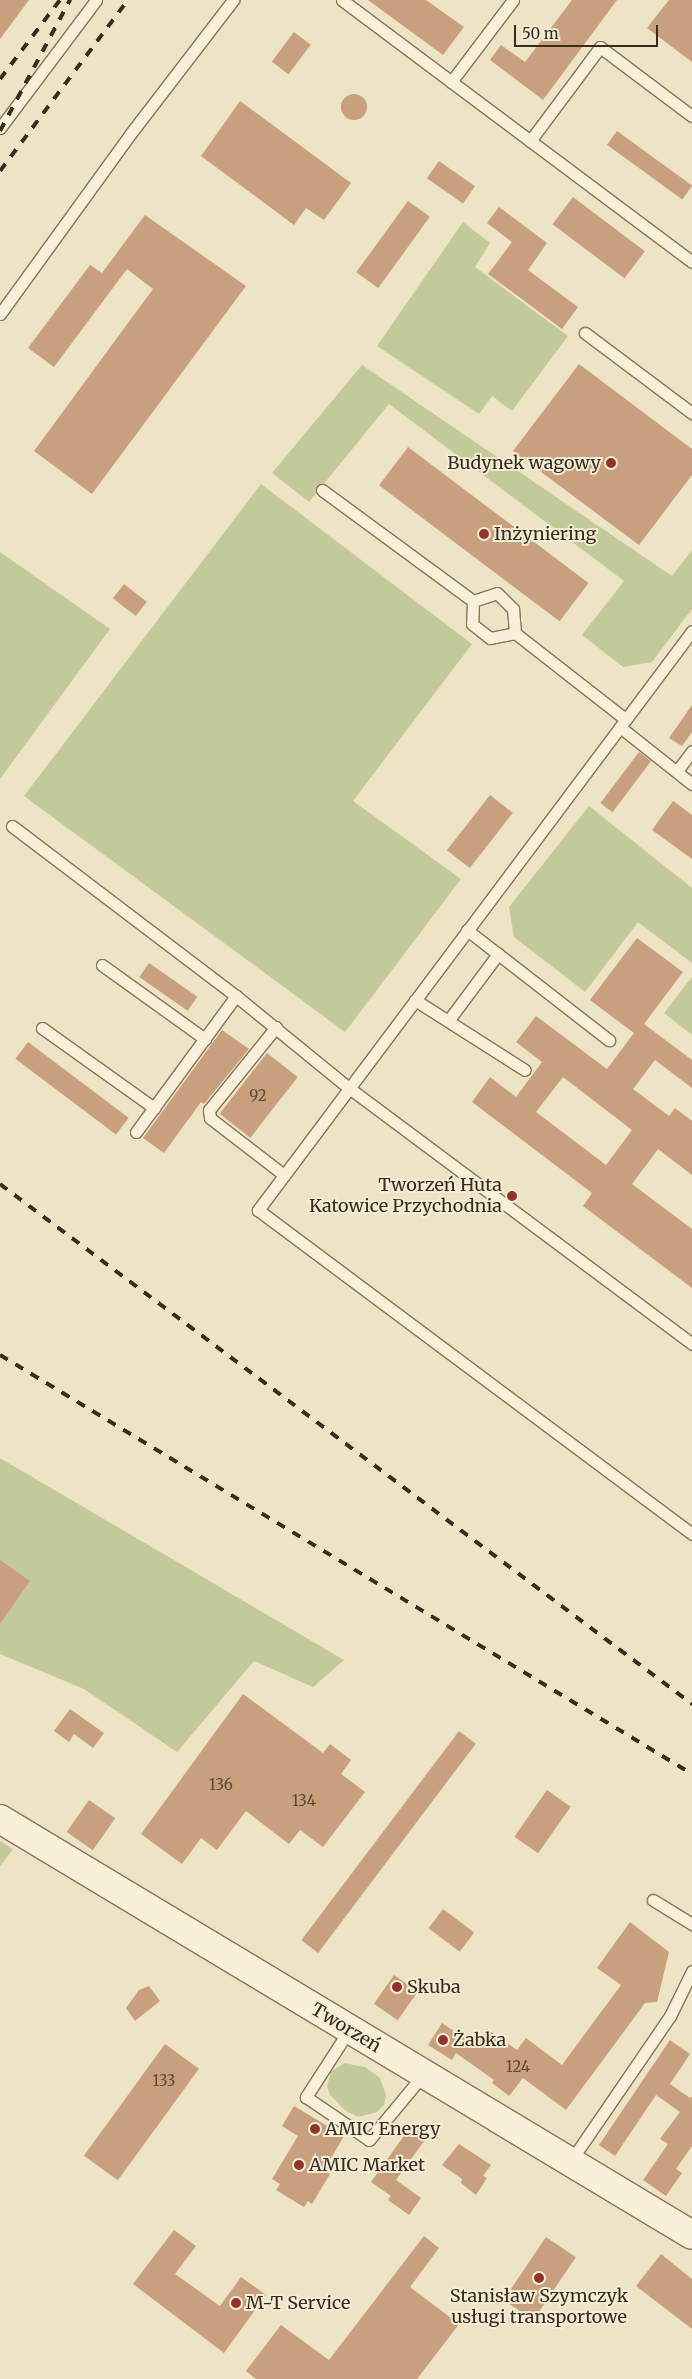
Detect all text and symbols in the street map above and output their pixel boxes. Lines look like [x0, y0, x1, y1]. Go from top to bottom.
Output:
scale bar [517, 15, 661, 47]
text: 50 m [522, 24, 559, 43]
place label: Budynek wagowy [447, 452, 601, 474]
marker: Budynek wagowy [605, 457, 617, 469]
place label: Inżyniering [494, 523, 596, 545]
marker: Inżyniering [478, 528, 490, 540]
house number: 92 [249, 1087, 267, 1105]
place label: Tworzeń Huta Katowice Przychodnia [309, 1175, 502, 1218]
marker: Tworzeń Huta Katowice Przychodnia [506, 1190, 518, 1202]
house number: 136 [209, 1776, 233, 1794]
house number: 134 [292, 1792, 316, 1810]
place label: Skuba [407, 1976, 461, 1998]
marker: Skuba [391, 1981, 403, 1993]
street label: Tworzeń [307, 1999, 385, 2057]
place label: Żabka [453, 2029, 506, 2051]
marker: Żabka [437, 2034, 449, 2046]
house number: 124 [506, 2058, 530, 2076]
house number: 133 [153, 2072, 175, 2090]
place label: AMIC Energy [325, 2118, 441, 2140]
marker: AMIC Energy [309, 2123, 321, 2135]
place label: AMIC Market [309, 2154, 425, 2176]
marker: AMIC Market [293, 2159, 305, 2171]
marker: Stanisław Szymczyk usługi transportowe [533, 2272, 545, 2284]
place label: Stanisław Szymczyk usługi transportowe [450, 2286, 628, 2328]
place label: M-T Service [246, 2292, 350, 2314]
marker: M-T Service [230, 2297, 242, 2309]

